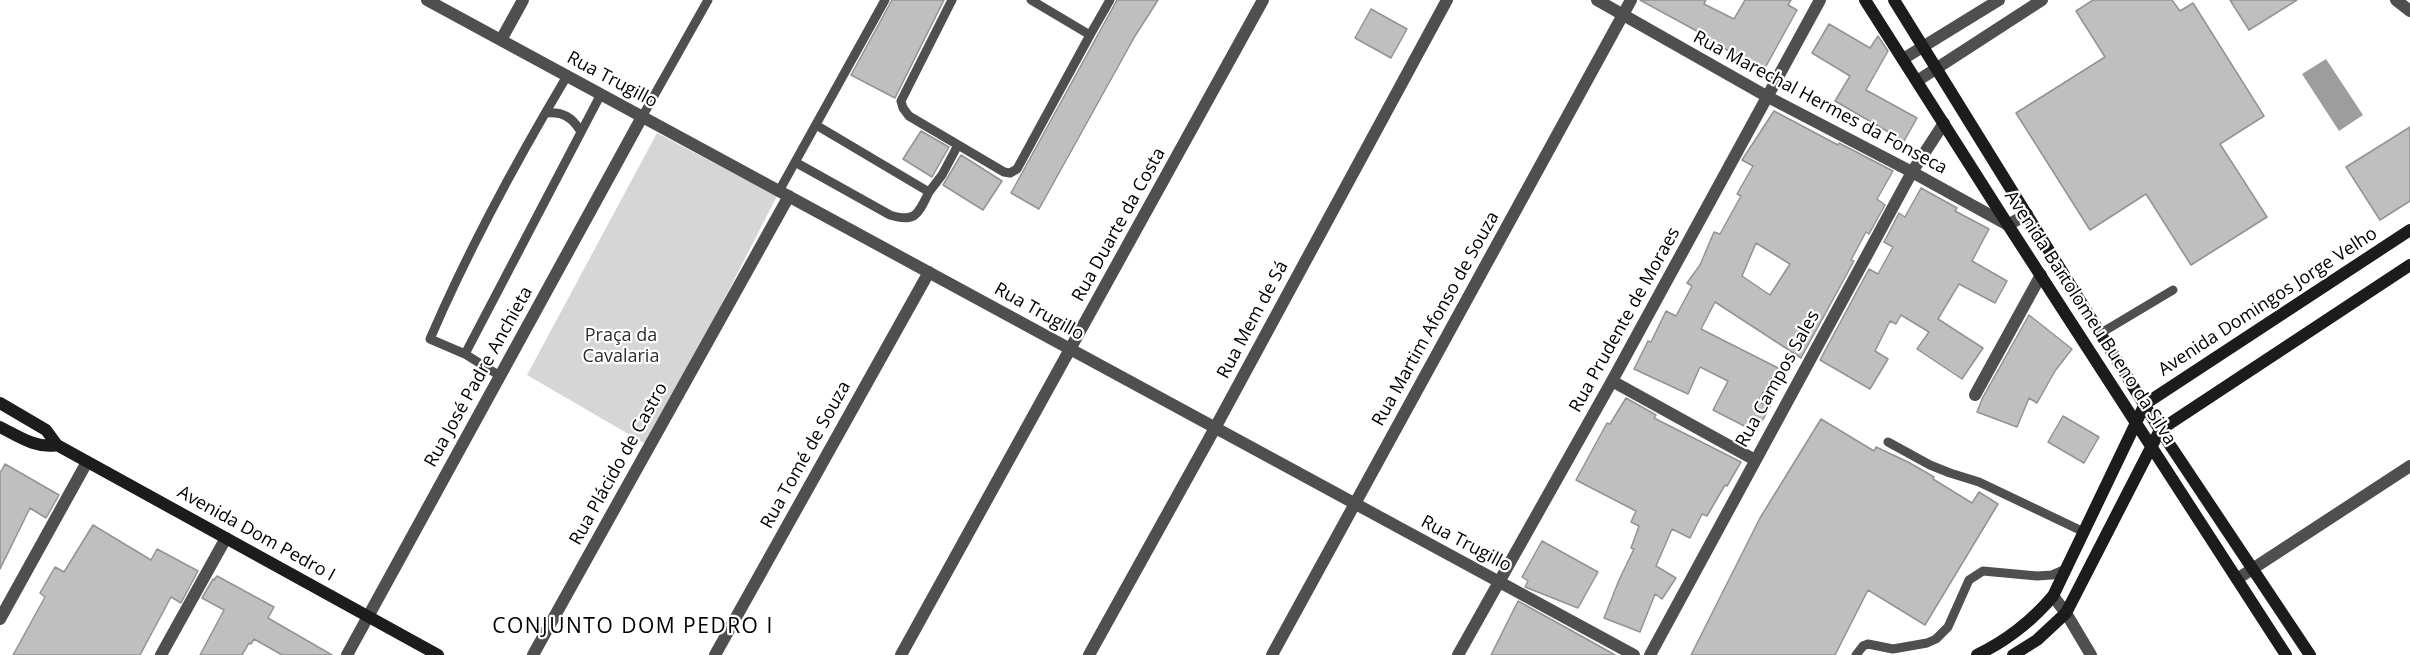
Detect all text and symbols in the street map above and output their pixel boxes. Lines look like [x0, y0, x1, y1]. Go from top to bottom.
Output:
street label: Rua Marechal Hermes da Fonseca [1689, 27, 1951, 179]
street label: Rua Trugillo [563, 47, 661, 113]
street label: Rua Duarte da Costa [1068, 144, 1170, 306]
street label: Avenida Bartolomeu Bueno da Silva [2000, 187, 2180, 449]
street label: Rua Martim Afonso de Souza [1368, 208, 1504, 430]
street label: Avenida Domingos Jorge Velho [2155, 223, 2381, 381]
street label: Rua Prudente de Moraes [1565, 224, 1685, 416]
street label: Rua Mem de Sá [1213, 257, 1293, 383]
street label: Rua Trugillo [990, 278, 1088, 346]
street label: Rua José Padre Anchieta [420, 283, 538, 471]
street label: Rua Campos Sales [1731, 307, 1825, 451]
park label: Praça da Cavalaria [583, 325, 659, 368]
street label: Rua Tomé de Souza [757, 378, 855, 532]
street label: Rua Plácido de Castro [565, 379, 673, 549]
street label: Avenida Dom Pedro I [173, 482, 339, 586]
street label: Rua Trugillo [1417, 511, 1515, 577]
district label: CONJUNTO DOM PEDRO I [492, 614, 774, 640]

